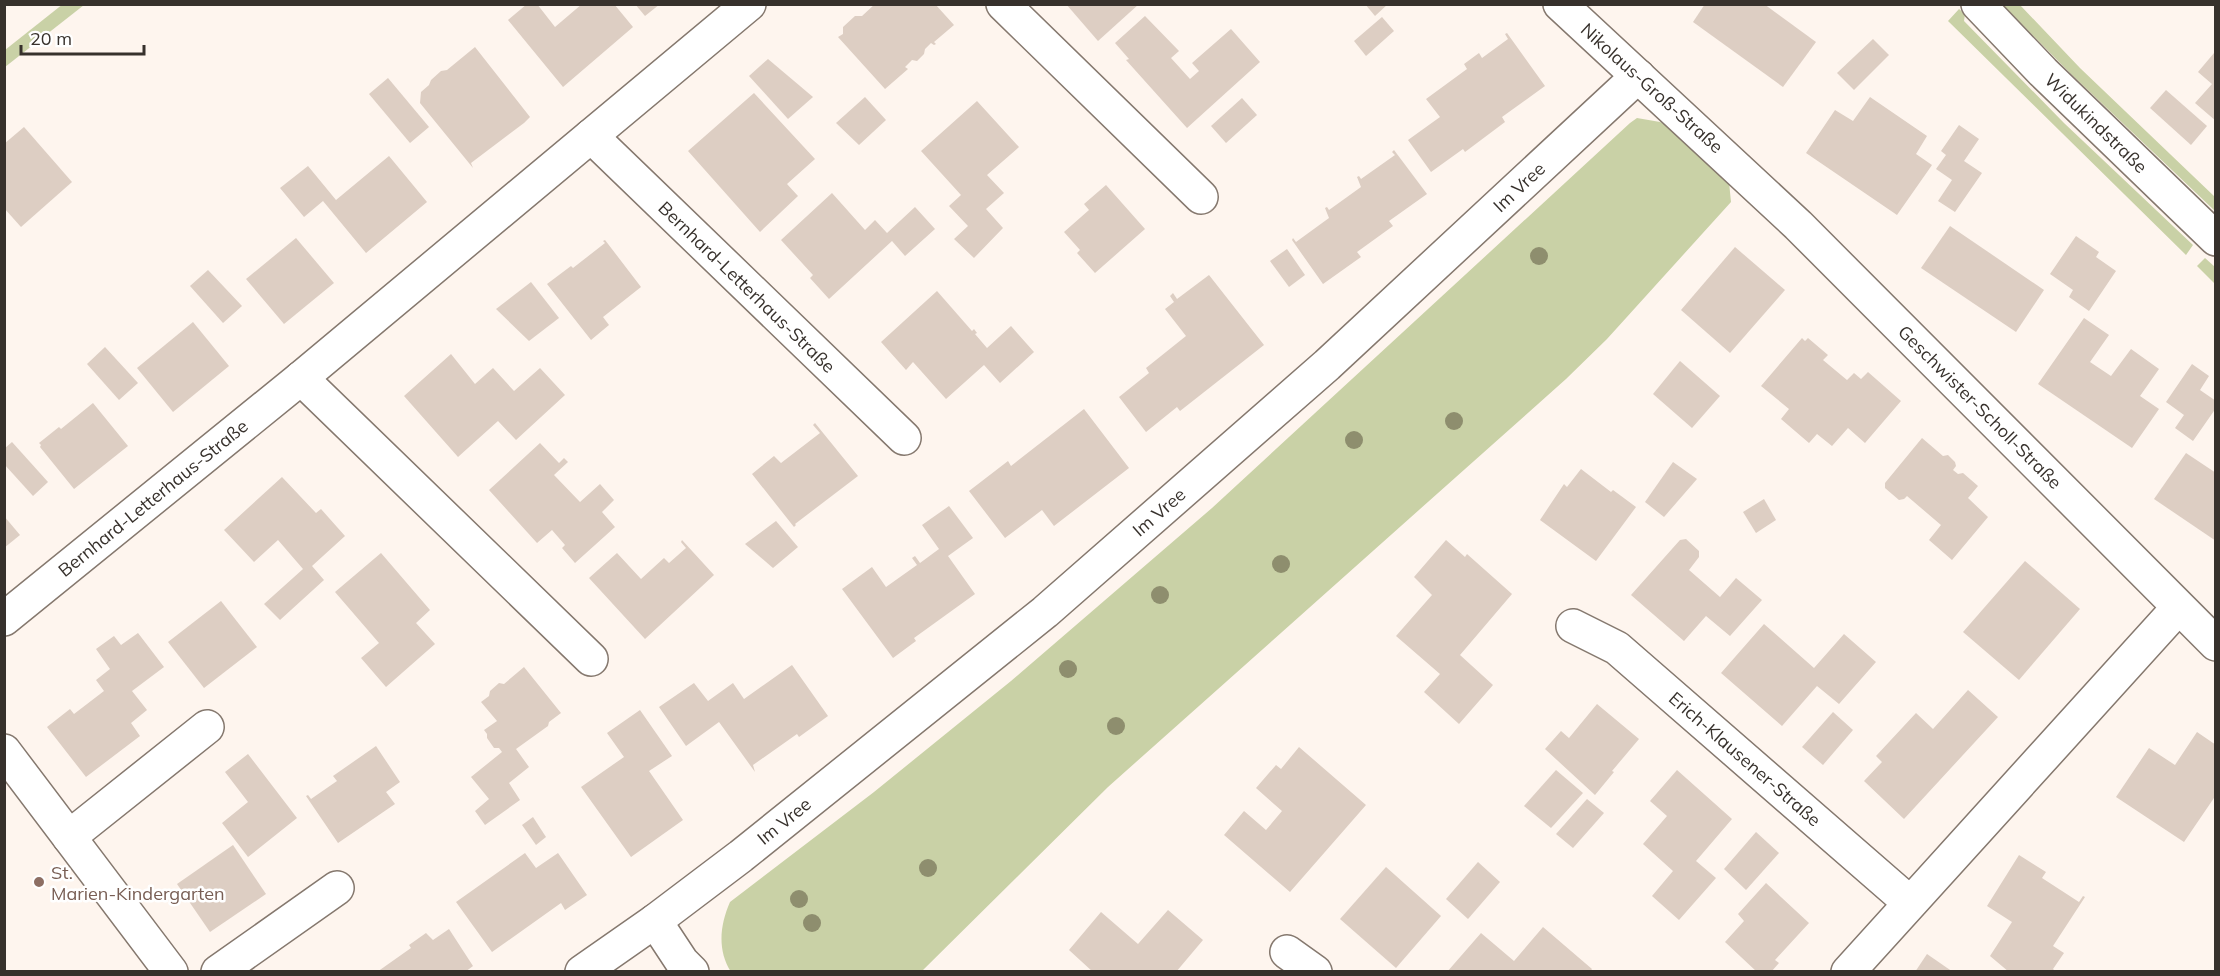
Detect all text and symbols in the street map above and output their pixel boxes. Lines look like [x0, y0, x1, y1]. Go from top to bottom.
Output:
scale bar [21, 18, 144, 56]
street label: Nikolaus-Groß-Straße [1576, 18, 1728, 158]
text: 20 m [30, 27, 72, 50]
street label: Widukindstraße [2040, 68, 2152, 178]
street label: Im Vree [1488, 157, 1550, 217]
street label: Bernhard-Letterhaus-Straße [654, 196, 840, 378]
street label: Geschwister-Scholl-Straße [1893, 320, 2067, 494]
street label: Bernhard-Letterhaus-Straße [54, 414, 252, 582]
street label: Im Vree [1128, 483, 1190, 541]
street label: Erich-Klausener-Straße [1664, 687, 1826, 831]
street label: Im Vree [752, 792, 816, 850]
place label: St. Marien-Kindergarten [51, 861, 225, 905]
marker: St. Marien-Kindergarten [32, 875, 46, 889]

